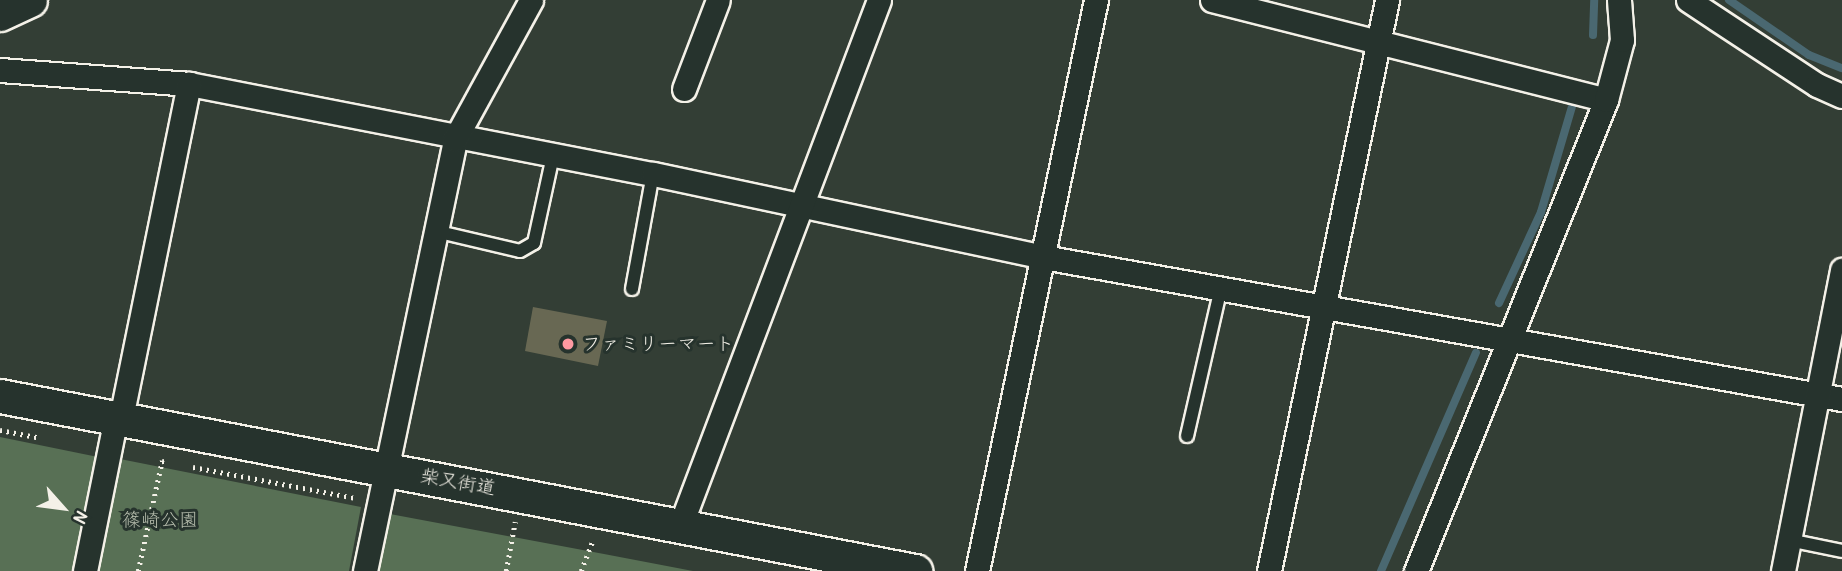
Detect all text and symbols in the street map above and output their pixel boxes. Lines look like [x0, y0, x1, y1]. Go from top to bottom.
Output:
place label: ファミリーマート [582, 333, 734, 355]
marker: ファミリーマート [560, 336, 576, 352]
street label: 柴又街道 [419, 464, 497, 500]
north arrow [28, 473, 98, 543]
text: N [68, 507, 95, 528]
park label: 篠崎公園 [122, 509, 198, 531]

